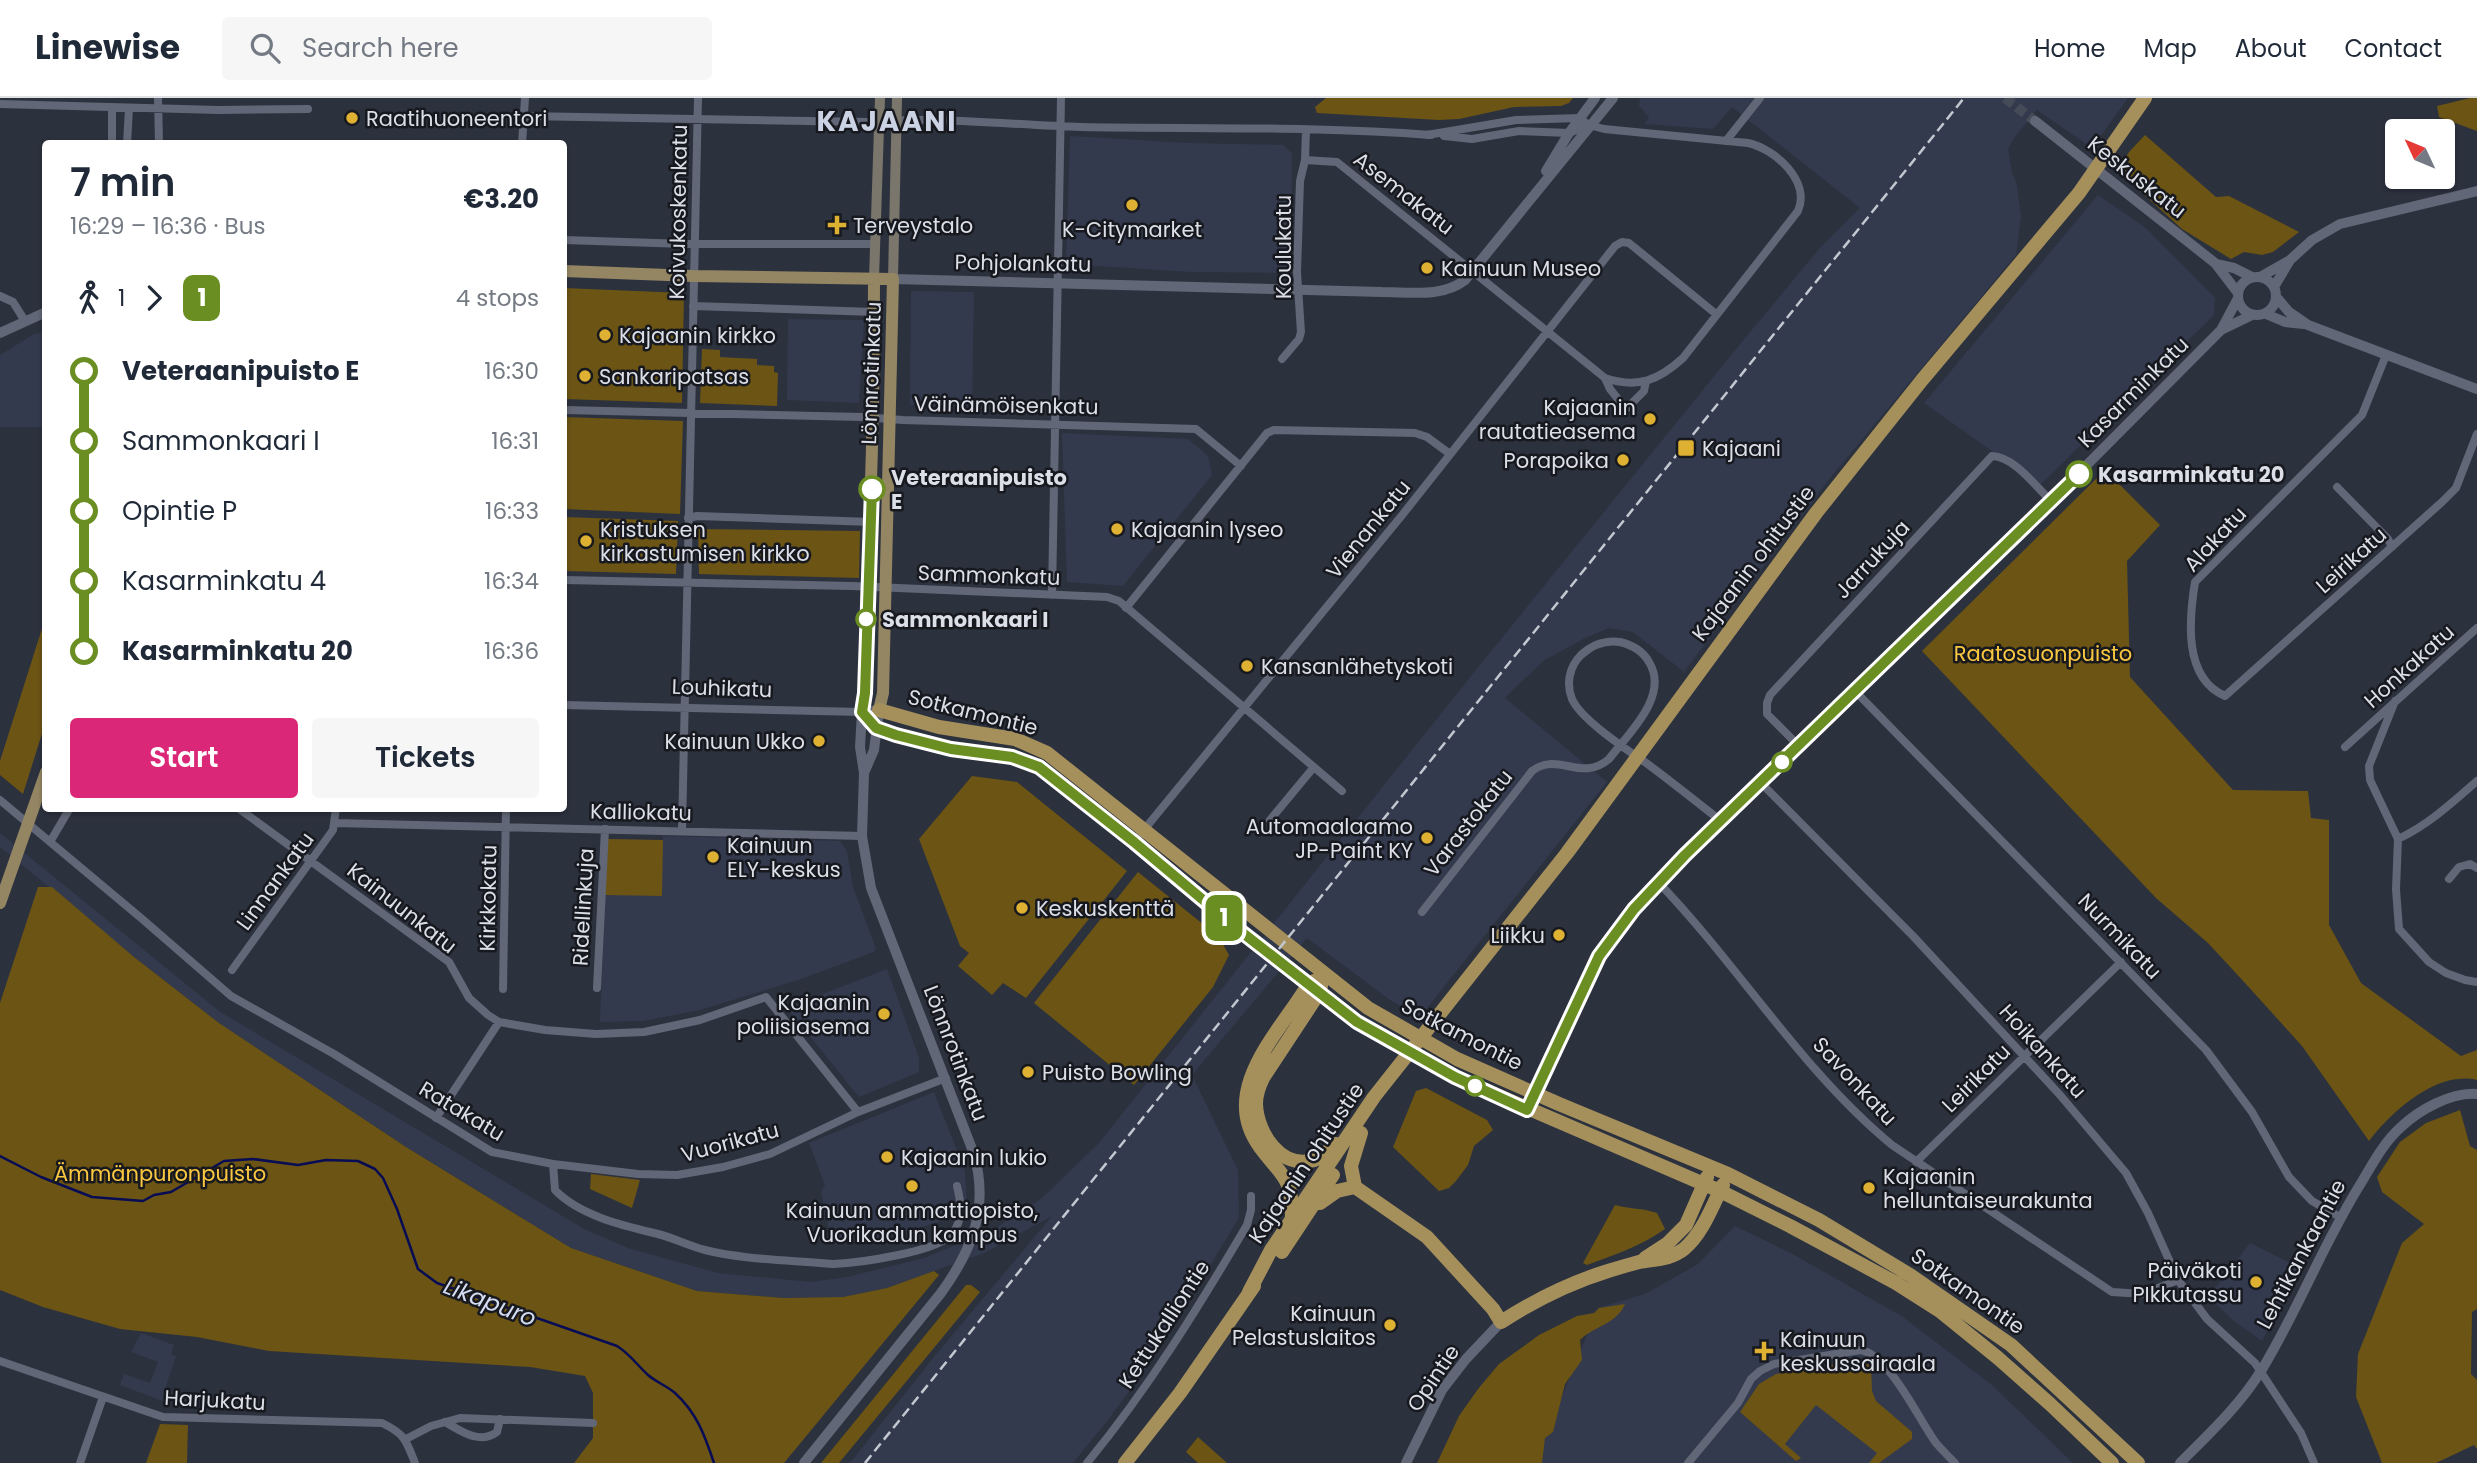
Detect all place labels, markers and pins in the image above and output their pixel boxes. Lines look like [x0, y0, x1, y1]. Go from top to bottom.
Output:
place label: Raatihuoneentori [366, 104, 547, 133]
marker: Raatihuoneentori [344, 110, 360, 126]
marker: K-Citymarket [1124, 197, 1140, 213]
place label: Terveystalo [853, 211, 973, 240]
marker: Terveystalo [827, 215, 847, 235]
place label: K-Citymarket [1062, 215, 1202, 244]
place label: Kainuun Museo [1441, 254, 1601, 283]
marker: Kainuun Museo [1419, 260, 1435, 276]
place label: Kajaanin kirkko [619, 321, 776, 350]
marker: Kajaanin kirkko [597, 327, 613, 343]
place label: Sankaripatsas [599, 362, 749, 391]
marker: Sankaripatsas [577, 368, 593, 384]
place label: Kajaanin rautatieasema [1479, 393, 1636, 446]
marker: Kajaanin rautatieasema [1642, 411, 1658, 427]
place label: Kajaani [1702, 434, 1781, 463]
marker: Kajaani [1676, 438, 1696, 458]
place label: Porapoika [1504, 446, 1609, 475]
marker: Porapoika [1615, 452, 1631, 468]
place label: Kasarminkatu 20 [2098, 460, 2285, 489]
marker: Kasarminkatu 20 [2066, 461, 2092, 487]
place label: Veteraanipuisto E [891, 463, 1067, 516]
marker: Veteraanipuisto E [859, 476, 885, 502]
place label: Kristuksen kirkastumisen kirkko [600, 515, 810, 568]
place label: Kajaanin lyseo [1131, 515, 1283, 544]
marker: Kajaanin lyseo [1109, 521, 1125, 537]
marker: Kristuksen kirkastumisen kirkko [578, 533, 594, 549]
place label: Sammonkaari I [882, 605, 1049, 634]
marker: Sammonkaari I [856, 609, 876, 629]
place label: Kansanlähetyskoti [1261, 652, 1453, 681]
marker: Kansanlähetyskoti [1239, 658, 1255, 674]
place label: Kainuun Ukko [664, 727, 805, 756]
marker: Kainuun Ukko [811, 733, 827, 749]
unlabelled marker [1772, 752, 1792, 772]
place label: Automaalaamo JP-Paint KY [1246, 812, 1413, 865]
marker: Automaalaamo JP-Paint KY [1419, 830, 1435, 846]
place label: Kainuun ELY-keskus [727, 831, 841, 884]
marker: Kainuun ELY-keskus [705, 849, 721, 865]
place label: Keskuskenttä [1036, 894, 1175, 923]
marker: Keskuskenttä [1014, 900, 1030, 916]
place label: Liikku [1491, 921, 1545, 950]
marker: Liikku [1551, 927, 1567, 943]
place label: Kajaanin poliisiasema [737, 988, 870, 1041]
marker: Kajaanin poliisiasema [876, 1006, 892, 1022]
place label: Puisto Bowling [1042, 1058, 1192, 1087]
marker: Puisto Bowling [1020, 1064, 1036, 1080]
unlabelled marker [1465, 1076, 1485, 1096]
place label: Kajaanin lukio [901, 1143, 1047, 1172]
marker: Kajaanin lukio [879, 1149, 895, 1165]
place label: Kajaanin helluntaiseurakunta [1883, 1162, 2093, 1215]
marker: Kainuun ammattiopisto, Vuorikadun kampus [904, 1178, 920, 1194]
marker: Kajaanin helluntaiseurakunta [1861, 1180, 1877, 1196]
place label: Kainuun ammattiopisto, Vuorikadun kampus [786, 1196, 1038, 1249]
place label: Päiväkoti PIkkutassu [2132, 1256, 2242, 1309]
marker: Päiväkoti PIkkutassu [2248, 1274, 2264, 1290]
place label: Kainuun Pelastuslaitos [1232, 1299, 1376, 1352]
marker: Kainuun Pelastuslaitos [1382, 1317, 1398, 1333]
place label: Kainuun keskussairaala [1780, 1325, 1936, 1378]
marker: Kainuun keskussairaala [1754, 1341, 1774, 1361]

